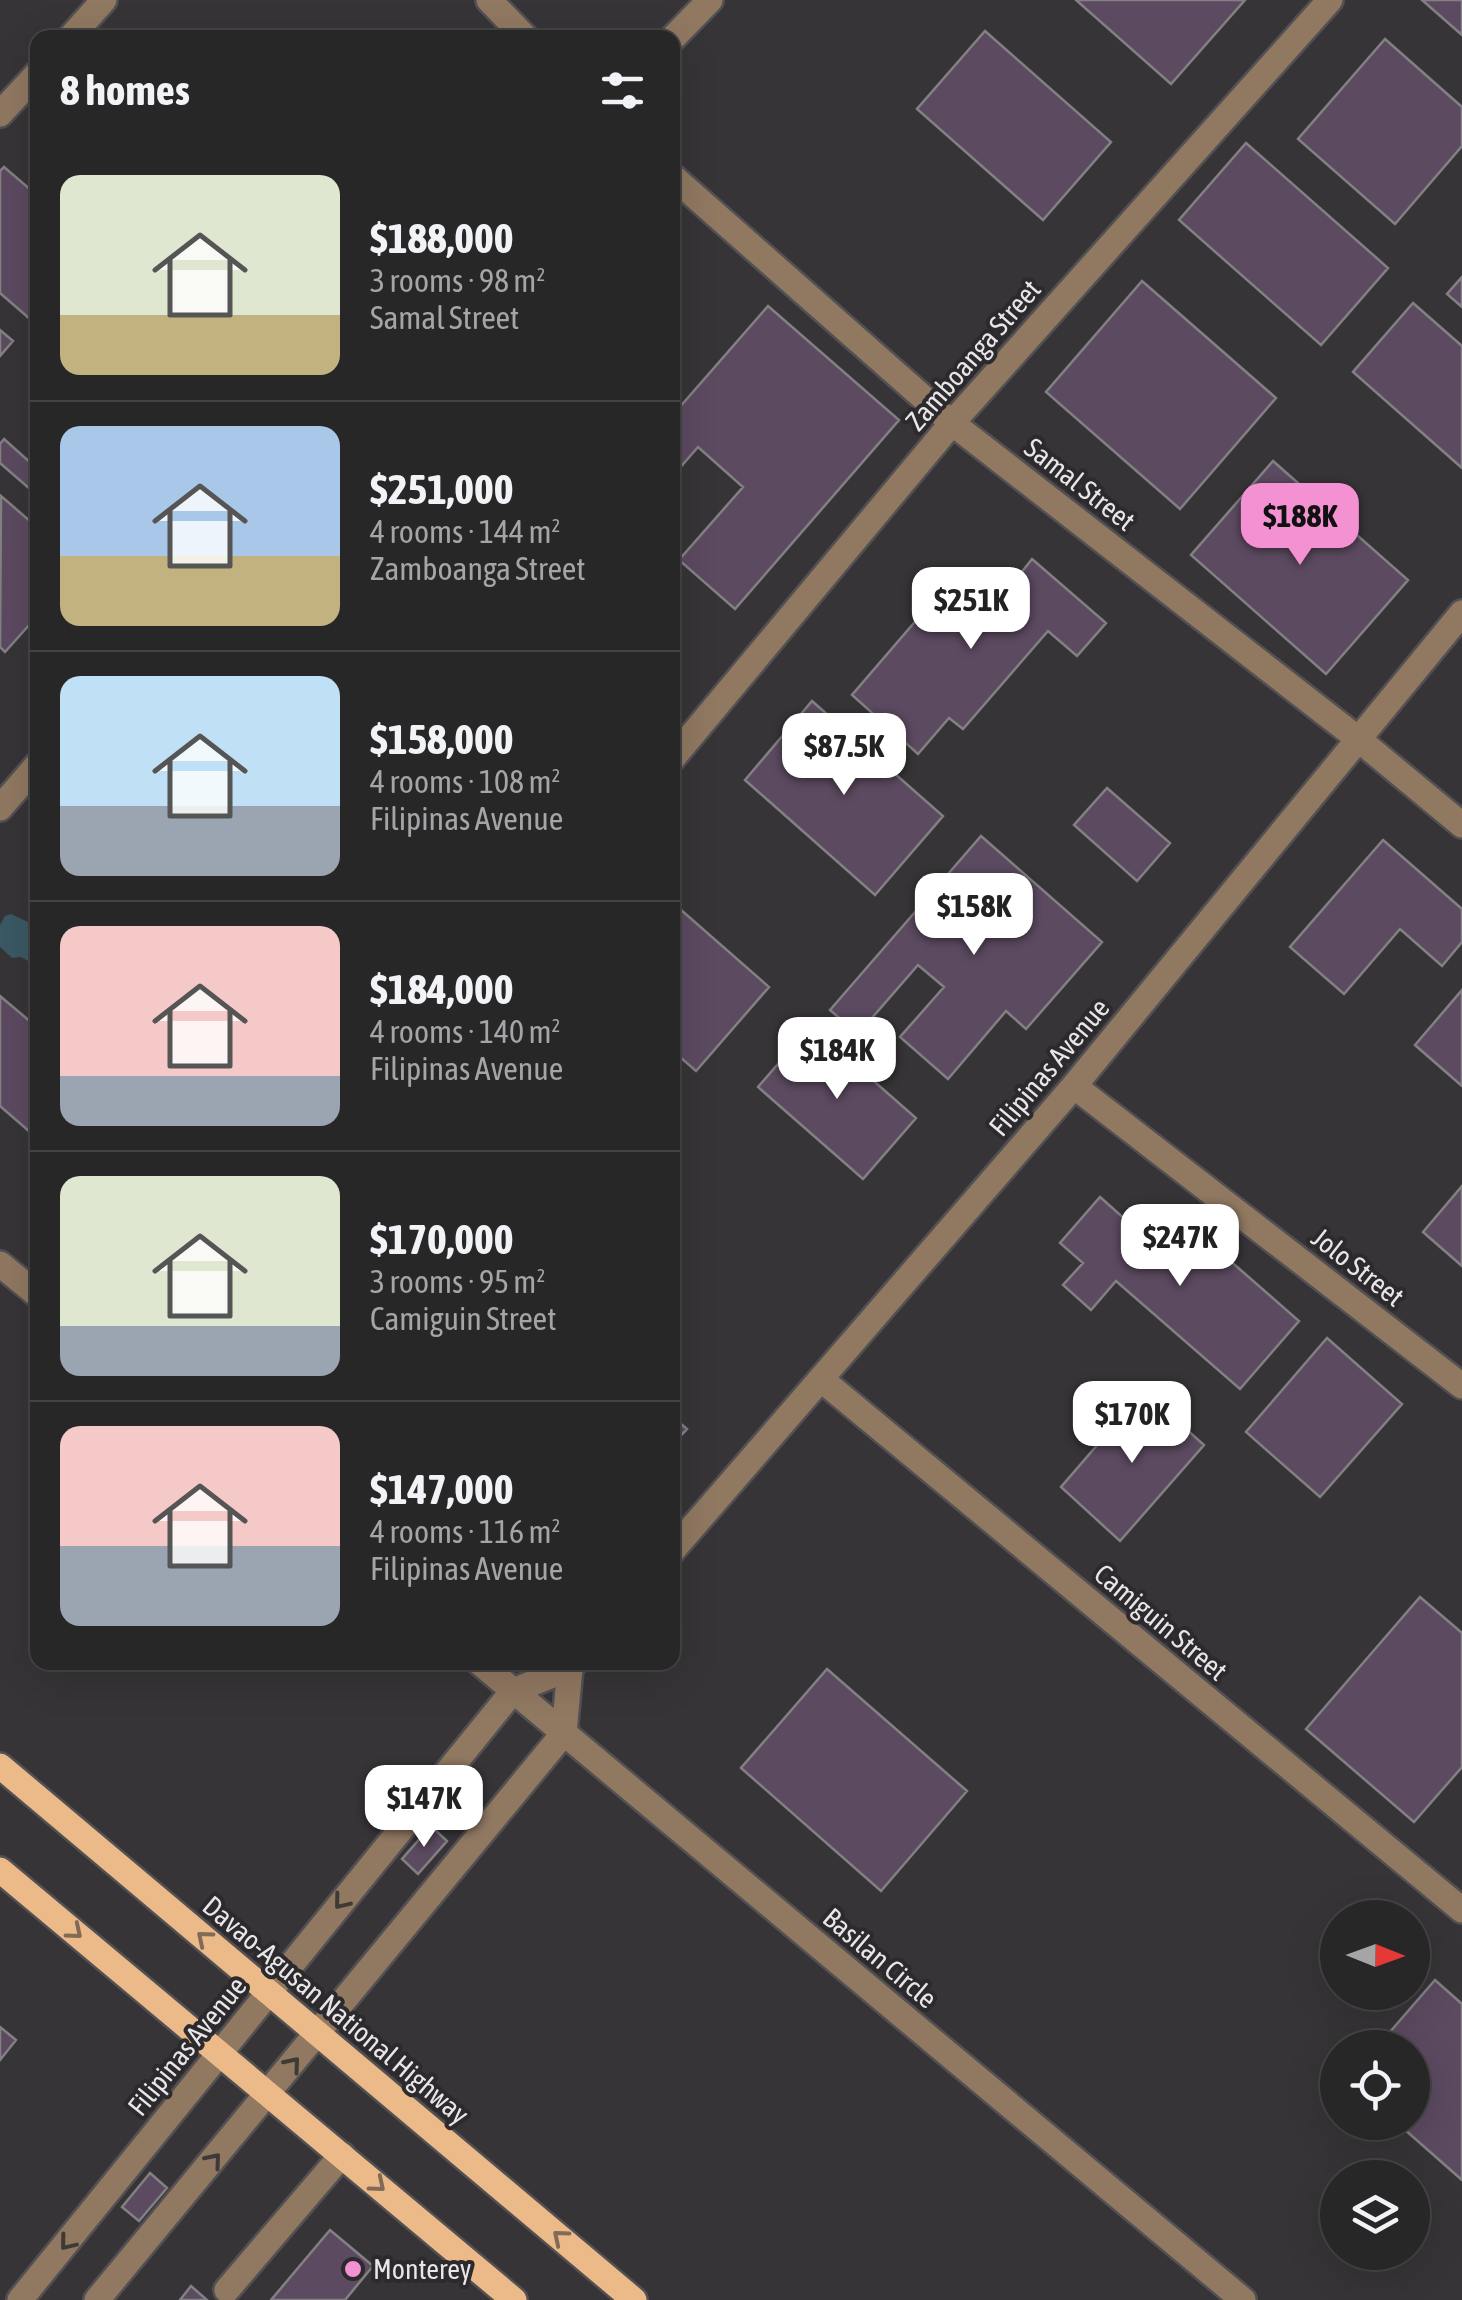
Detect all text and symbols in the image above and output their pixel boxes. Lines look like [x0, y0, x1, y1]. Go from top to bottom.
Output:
icon: filters [595, 63, 650, 118]
text: 8 homes [60, 66, 190, 114]
text: $188,000 [370, 214, 514, 262]
icon: home [140, 215, 260, 335]
text: 3 rooms · 98 m² [370, 262, 545, 299]
street label: Zamboanga Street [899, 273, 1047, 437]
text: Samal Street [370, 299, 519, 336]
street label: Samal Street [1019, 431, 1141, 537]
text: $251,000 [370, 465, 514, 513]
icon: home [140, 466, 260, 586]
pin: $188K [1230, 483, 1370, 568]
text: $188K [1263, 497, 1337, 534]
text: 4 rooms · 144 m² [370, 513, 560, 550]
text: Zamboanga Street [370, 550, 586, 587]
pin: $251K [901, 567, 1041, 652]
text: $251K [934, 581, 1008, 618]
pin: $87.5K [763, 713, 925, 798]
text: $158,000 [370, 715, 514, 763]
icon: home [140, 716, 260, 836]
text: $87.5K [804, 727, 884, 764]
text: 4 rooms · 108 m² [370, 763, 560, 800]
text: Filipinas Avenue [370, 800, 563, 837]
pin: $158K [904, 873, 1044, 958]
text: $158K [937, 887, 1011, 924]
text: $184,000 [370, 965, 514, 1013]
icon: home [140, 966, 260, 1086]
street label: Filipinas Avenue [982, 992, 1116, 1142]
text: 4 rooms · 140 m² [370, 1013, 560, 1050]
pin: $184K [767, 1017, 907, 1102]
text: $184K [800, 1031, 874, 1068]
text: Filipinas Avenue [370, 1050, 563, 1087]
pin: $247K [1110, 1204, 1250, 1289]
text: $170,000 [370, 1215, 514, 1263]
icon: home [140, 1216, 260, 1336]
text: $247K [1143, 1218, 1217, 1255]
street label: Jolo Street [1306, 1221, 1410, 1313]
text: 3 rooms · 95 m² [370, 1263, 545, 1300]
text: Camiguin Street [370, 1300, 556, 1337]
pin: $170K [1062, 1381, 1202, 1466]
text: $170K [1095, 1395, 1169, 1432]
text: $147,000 [370, 1465, 514, 1513]
icon: home [140, 1466, 260, 1586]
text: 4 rooms · 116 m² [370, 1513, 560, 1550]
text: Filipinas Avenue [370, 1550, 563, 1587]
street label: Camiguin Street [1088, 1557, 1234, 1687]
pin: $147K [354, 1765, 494, 1850]
text: $147K [387, 1779, 461, 1816]
street label: Davao-Agusan National Highway [197, 1889, 475, 2131]
one-way arrow [335, 1891, 353, 1909]
north arrow [1320, 1900, 1430, 2010]
map controls [1320, 1900, 1430, 2270]
street label: Basilan Circle [817, 1901, 943, 2015]
one-way arrow [64, 1920, 82, 1938]
one-way arrow [197, 1932, 215, 1950]
street label: Filipinas Avenue [121, 1970, 253, 2122]
button: locate [1320, 2030, 1430, 2140]
one-way arrow [282, 2057, 300, 2075]
one-way arrow [202, 2153, 220, 2171]
button: layers [1320, 2160, 1430, 2270]
one-way arrow [366, 2174, 385, 2192]
one-way arrow [61, 2231, 79, 2249]
one-way arrow [553, 2231, 571, 2249]
place label: Monterey [373, 2253, 471, 2285]
marker: Monterey [342, 2258, 364, 2280]

